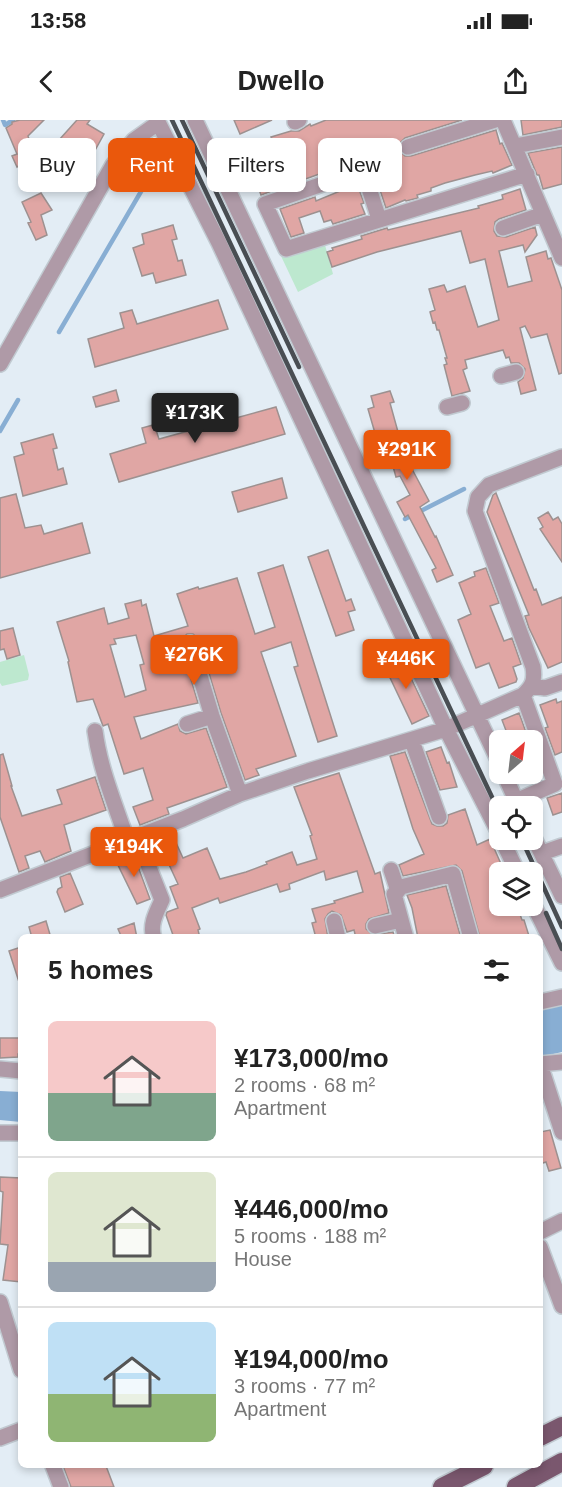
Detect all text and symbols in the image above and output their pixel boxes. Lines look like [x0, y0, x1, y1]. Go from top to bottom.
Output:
text: 13:58 [30, 8, 86, 33]
icon: back [30, 65, 63, 98]
icon: share [499, 65, 532, 98]
text: Dwello [237, 66, 325, 96]
chip: Buy [18, 138, 96, 192]
chip: Rent [108, 138, 195, 192]
chip: Filters [207, 138, 306, 192]
chip: New [318, 138, 402, 192]
pin: ¥173K [153, 393, 237, 444]
text: ¥173K [166, 401, 224, 423]
pin: ¥291K [365, 430, 449, 481]
text: ¥291K [378, 438, 436, 460]
pin: ¥276K [152, 635, 236, 686]
pin: ¥446K [364, 639, 448, 690]
text: ¥276K [165, 643, 223, 665]
text: ¥446K [377, 647, 435, 669]
north arrow [489, 730, 543, 784]
map controls [489, 730, 543, 916]
button: locate [489, 796, 543, 850]
pin: ¥194K [92, 827, 176, 878]
text: ¥194K [105, 835, 163, 857]
button: layers [489, 862, 543, 916]
icon: filters [480, 954, 513, 987]
text: 5 homes [48, 955, 154, 985]
text: ¥173,000/mo [234, 1043, 389, 1073]
icon: home [96, 1045, 168, 1117]
text: 2 rooms · 68 m² [234, 1074, 375, 1096]
text: Apartment [234, 1097, 326, 1119]
text: ¥446,000/mo [234, 1194, 389, 1224]
icon: home [96, 1196, 168, 1268]
text: 5 rooms · 188 m² [234, 1225, 386, 1247]
text: House [234, 1248, 292, 1270]
text: ¥194,000/mo [234, 1344, 389, 1374]
icon: home [96, 1346, 168, 1418]
text: 3 rooms · 77 m² [234, 1375, 375, 1397]
text: Apartment [234, 1398, 326, 1420]

